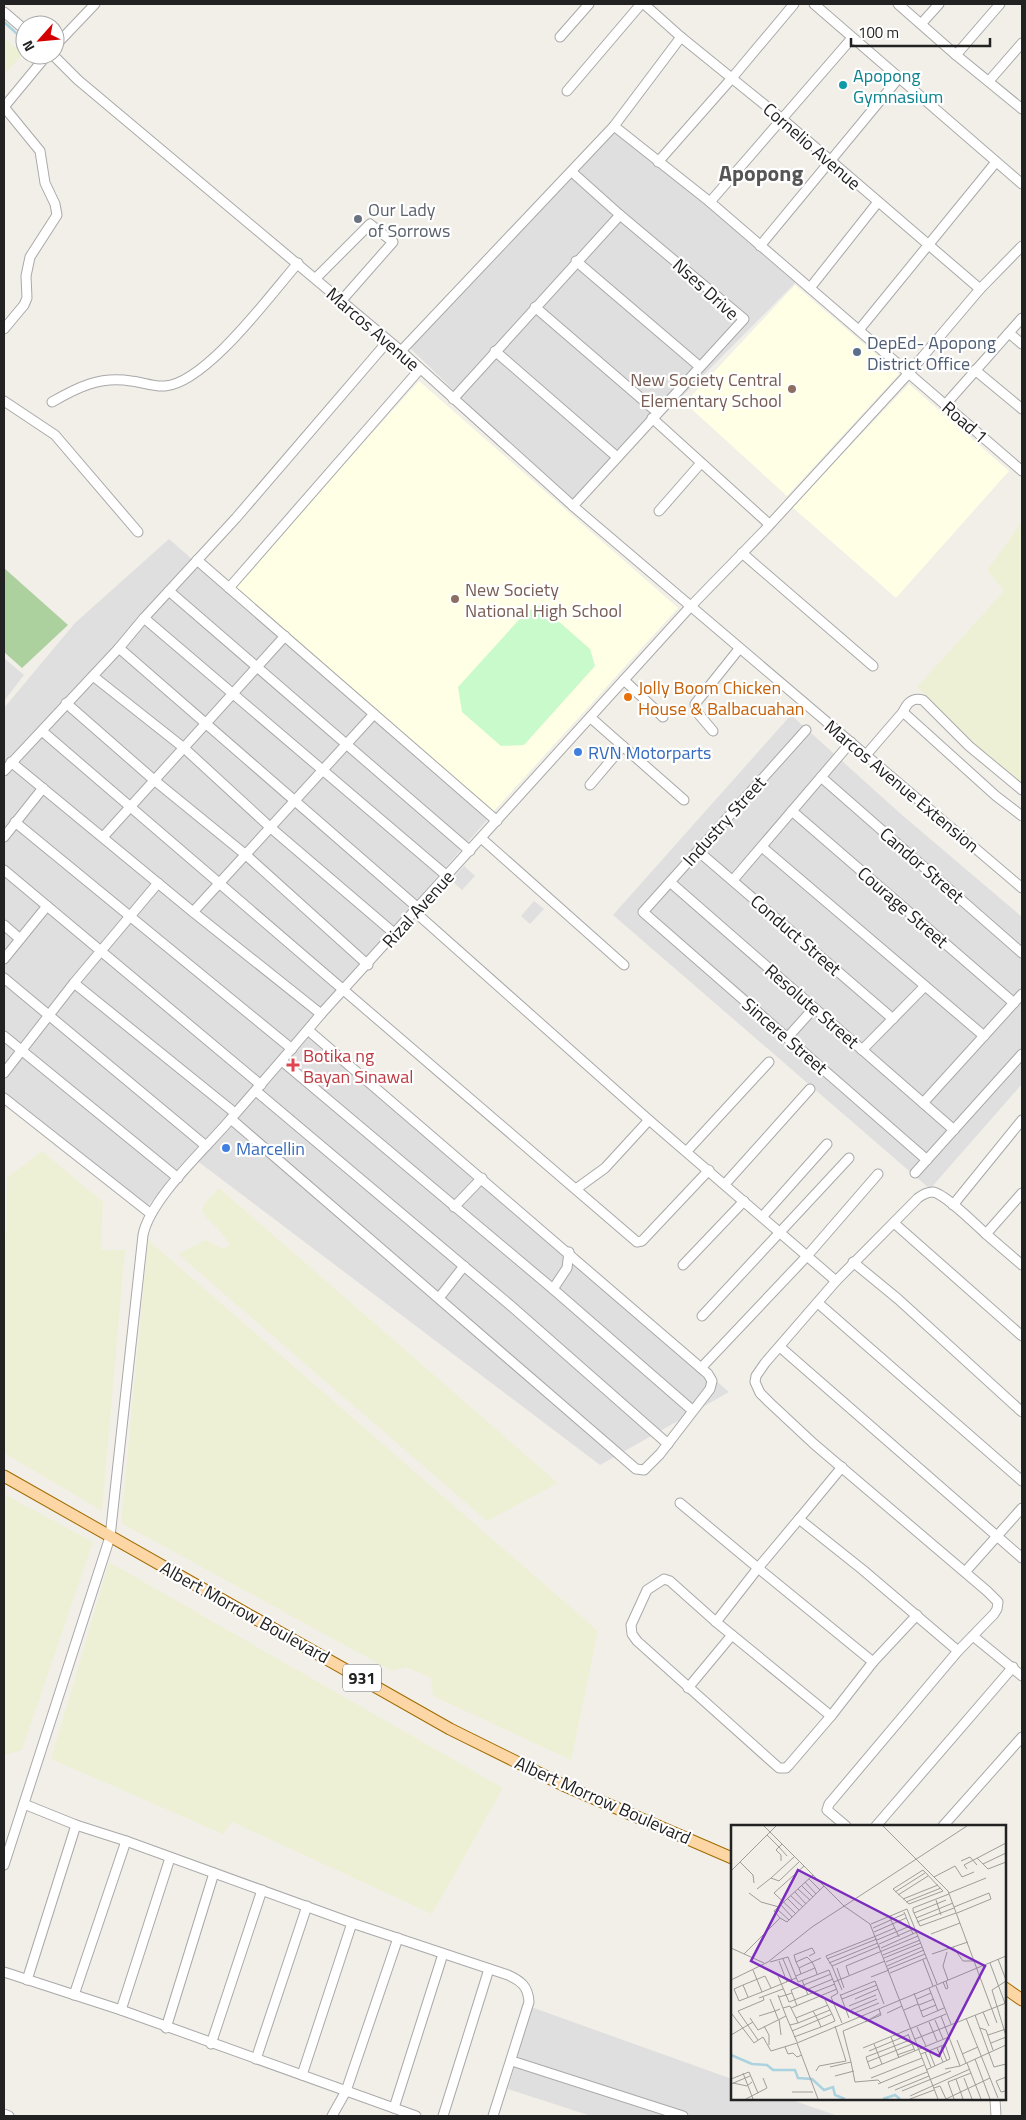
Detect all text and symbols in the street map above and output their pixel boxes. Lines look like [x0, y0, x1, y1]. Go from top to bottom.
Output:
north arrow [15, 15, 65, 65]
scale bar [851, 15, 990, 47]
text: 100 m [858, 21, 899, 44]
text: N [16, 37, 40, 55]
place label: Apopong Gymnasium [853, 62, 943, 110]
marker: Apopong Gymnasium [837, 79, 849, 91]
street label: Cornelio Avenue [757, 96, 867, 196]
district label: Apopong [719, 156, 803, 190]
place label: Our Lady of Sorrows [368, 196, 450, 244]
marker: Our Lady of Sorrows [352, 213, 364, 225]
street label: Nses Drive [667, 252, 745, 326]
street label: Marcos Avenue [320, 281, 426, 377]
place label: DepEd- Apopong District Office [867, 329, 996, 377]
marker: DepEd- Apopong District Office [851, 346, 863, 358]
place label: New Society Central Elementary School [630, 366, 782, 414]
marker: New Society Central Elementary School [786, 383, 798, 395]
street label: Road 1 [936, 394, 994, 450]
place label: New Society National High School [465, 576, 622, 624]
marker: New Society National High School [449, 593, 461, 605]
place label: Jolly Boom Chicken House & Balbacuahan [638, 674, 804, 722]
marker: Jolly Boom Chicken House & Balbacuahan [622, 691, 634, 703]
street label: Marcos Avenue Extension [819, 713, 985, 859]
place label: RVN Motorparts [588, 739, 711, 766]
marker: RVN Motorparts [572, 746, 584, 758]
street label: Industry Street [676, 769, 772, 872]
street label: Candor Street [874, 821, 971, 910]
street label: Courage Street [852, 860, 955, 955]
street label: Rizal Avenue [376, 864, 460, 954]
street label: Conduct Street [745, 888, 848, 982]
street label: Resolute Street [759, 957, 866, 1055]
street label: Sincere Street [736, 991, 834, 1081]
place label: Botika ng Bayan Sinawal [303, 1042, 413, 1090]
marker: Botika ng Bayan Sinawal [287, 1059, 299, 1071]
place label: Marcellin [236, 1135, 305, 1162]
marker: Marcellin [220, 1142, 232, 1154]
street label: Albert Morrow Boulevard [155, 1554, 335, 1670]
road number: 931 [343, 1665, 381, 1692]
street label: Albert Morrow Boulevard [511, 1749, 695, 1851]
inset map [731, 1825, 1006, 2100]

